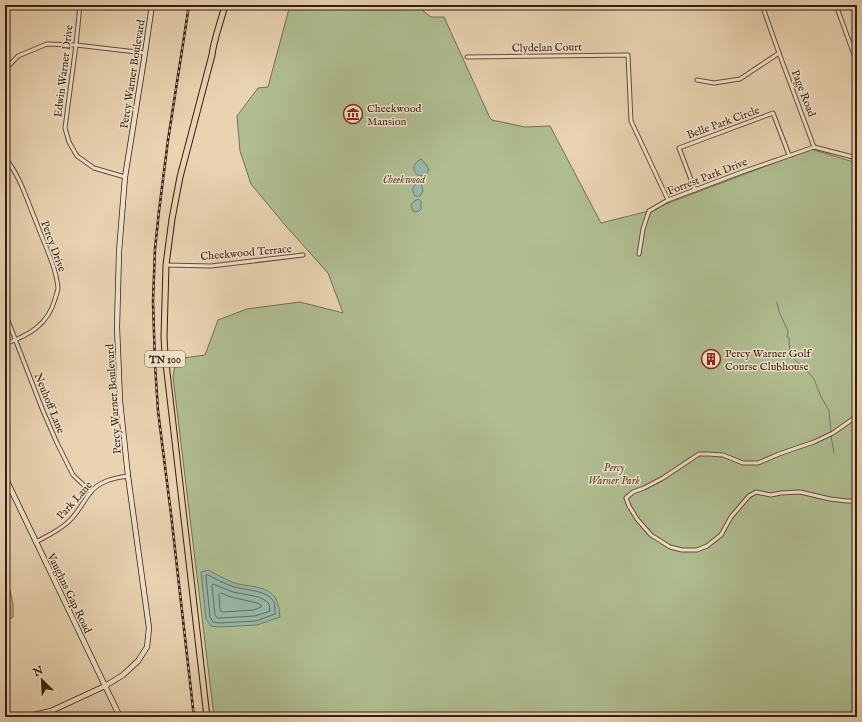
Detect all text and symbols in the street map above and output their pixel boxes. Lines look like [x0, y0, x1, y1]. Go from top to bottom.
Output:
street label: Percy Warner Boulevard [117, 19, 149, 130]
street label: Edwin Warner Drive [51, 24, 77, 118]
street label: Clydelan Court [512, 40, 582, 56]
street label: Page Road [788, 68, 818, 119]
place label: Cheekwood Mansion [367, 102, 422, 129]
museum icon: Cheekwood Mansion [342, 103, 364, 125]
street label: Belle Park Circle [685, 103, 762, 143]
street label: Forrest Park Drive [665, 155, 750, 199]
park label: Cheekwood [383, 173, 426, 187]
street label: Percy Drive [37, 219, 69, 274]
street label: Cheekwood Terrace [200, 242, 292, 264]
street label: Percy Warner Boulevard [103, 343, 125, 454]
place label: Percy Warner Golf Course Clubhouse [725, 347, 812, 374]
building icon: Percy Warner Golf Course Clubhouse [700, 348, 722, 370]
road number: TN 100 [145, 351, 185, 367]
street label: Neuhoff Lane [31, 371, 68, 436]
park label: Percy Warner Park [588, 461, 640, 488]
street label: Park Lane [54, 479, 96, 523]
street label: Vaughns Gap Road [43, 550, 95, 636]
north arrow [22, 660, 62, 700]
text: N [30, 663, 46, 681]

